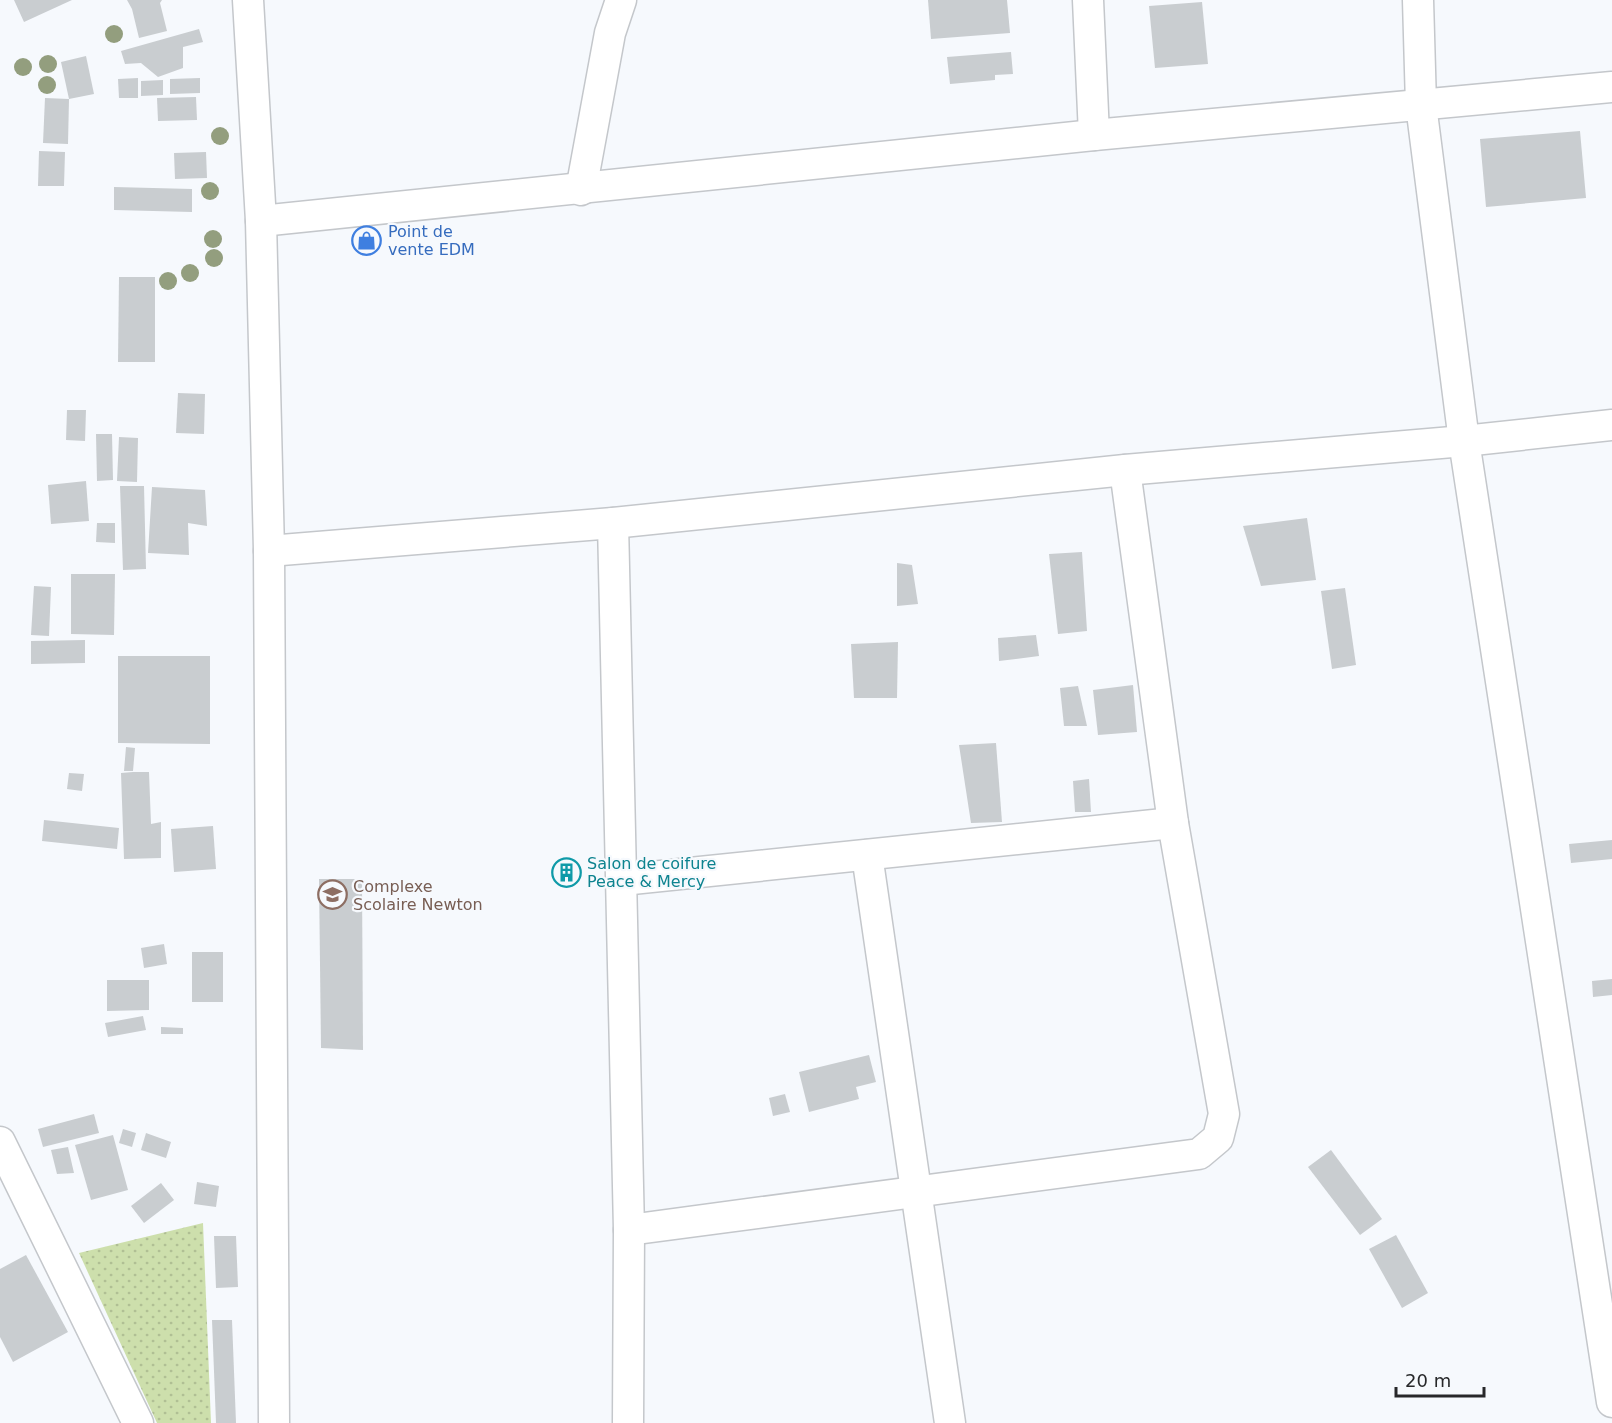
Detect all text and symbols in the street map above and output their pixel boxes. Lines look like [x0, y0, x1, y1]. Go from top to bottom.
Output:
place label: Point de vente EDM [388, 222, 475, 259]
shop icon: Point de vente EDM [351, 224, 383, 256]
place label: Salon de coifure Peace & Mercy [587, 854, 716, 891]
building icon: Salon de coifure Peace & Mercy [550, 856, 582, 888]
place label: Complexe Scolaire Newton [353, 877, 483, 914]
school or university icon: Complexe Scolaire Newton [316, 879, 348, 911]
scale bar [1396, 1360, 1484, 1398]
text: 20 m [1405, 1370, 1451, 1391]

